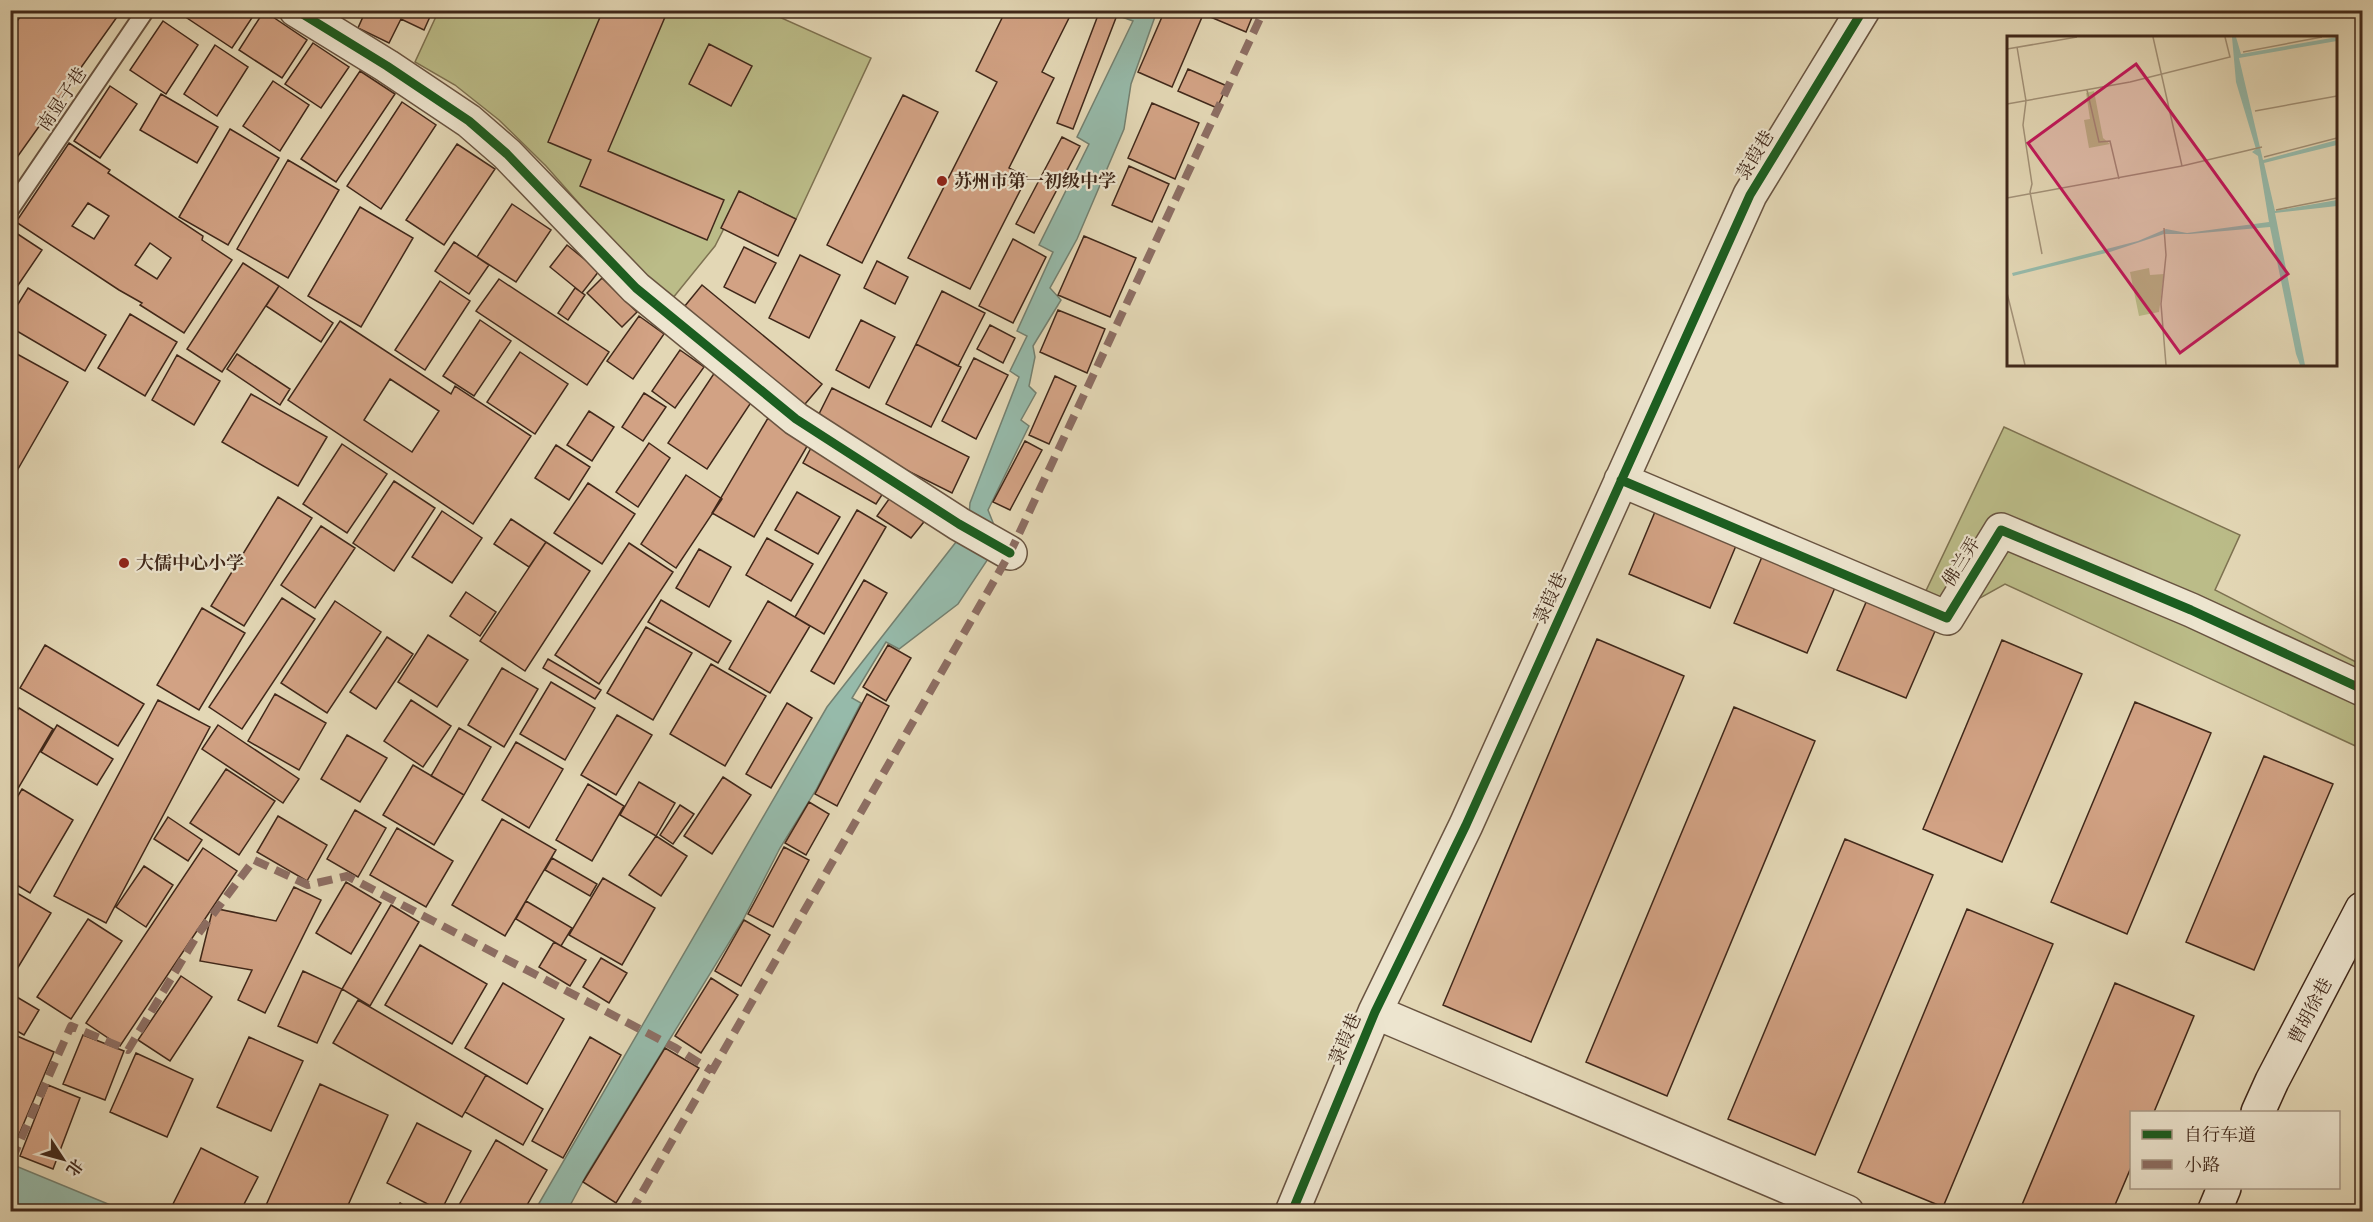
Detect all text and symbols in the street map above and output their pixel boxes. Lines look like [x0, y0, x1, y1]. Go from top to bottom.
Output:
inset map [2007, 36, 2337, 366]
street label: 南显子巷 [34, 64, 91, 135]
street label: 菉葭巷 [1733, 127, 1778, 184]
place label: 苏州市第一初级中学 [954, 171, 1116, 192]
marker: 苏州市第一初级中学 [935, 174, 949, 188]
street label: 佛兰弄 [1938, 534, 1985, 591]
place label: 大儒中心小学 [136, 553, 244, 574]
marker: 大儒中心小学 [117, 556, 131, 570]
street label: 菉葭巷 [1530, 569, 1571, 627]
street label: 曹胡徐巷 [2284, 975, 2337, 1048]
street label: 菉葭巷 [1325, 1010, 1366, 1068]
legend [2130, 1111, 2340, 1189]
text: 自行车道 [2184, 1125, 2256, 1146]
north arrow [33, 1129, 93, 1189]
text: 北 [62, 1155, 87, 1180]
text: 小路 [2184, 1155, 2220, 1176]

